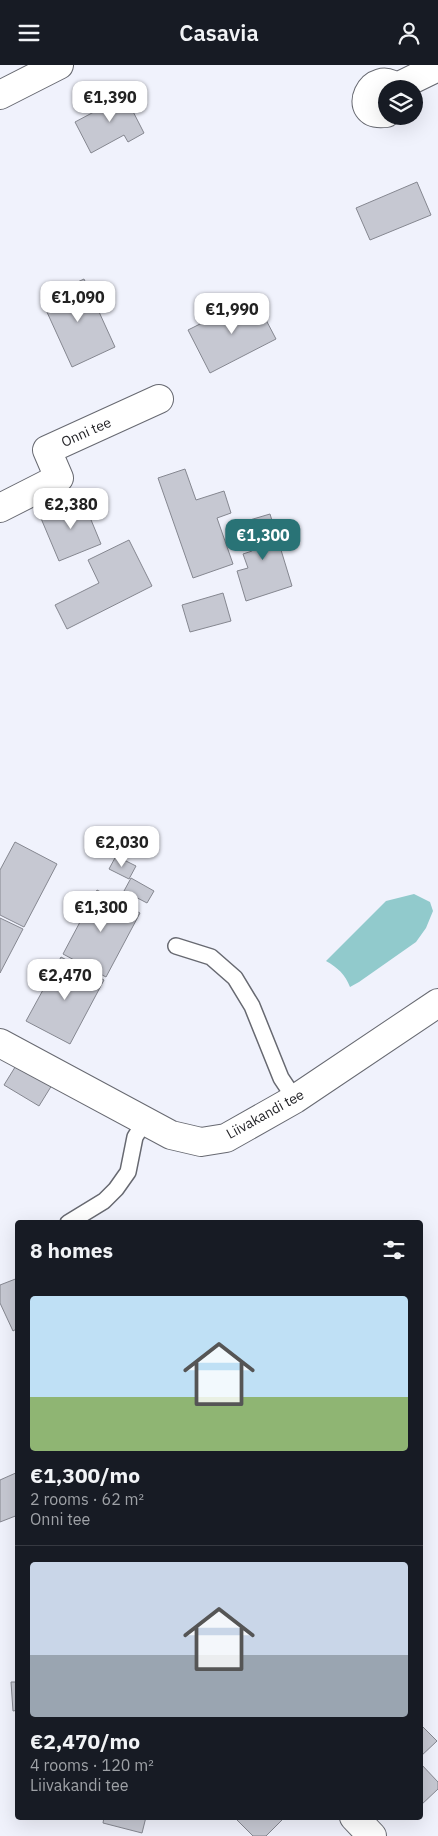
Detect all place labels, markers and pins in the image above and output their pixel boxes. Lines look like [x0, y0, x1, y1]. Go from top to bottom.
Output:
pin: €1,390 [69, 80, 151, 123]
pin: €1,090 [37, 281, 119, 323]
pin: €1,990 [191, 293, 273, 335]
pin: €2,380 [30, 487, 112, 530]
pin: €1,300 [222, 519, 304, 561]
pin: €2,030 [81, 825, 163, 868]
pin: €1,300 [60, 891, 142, 933]
pin: €2,470 [24, 959, 106, 1001]

